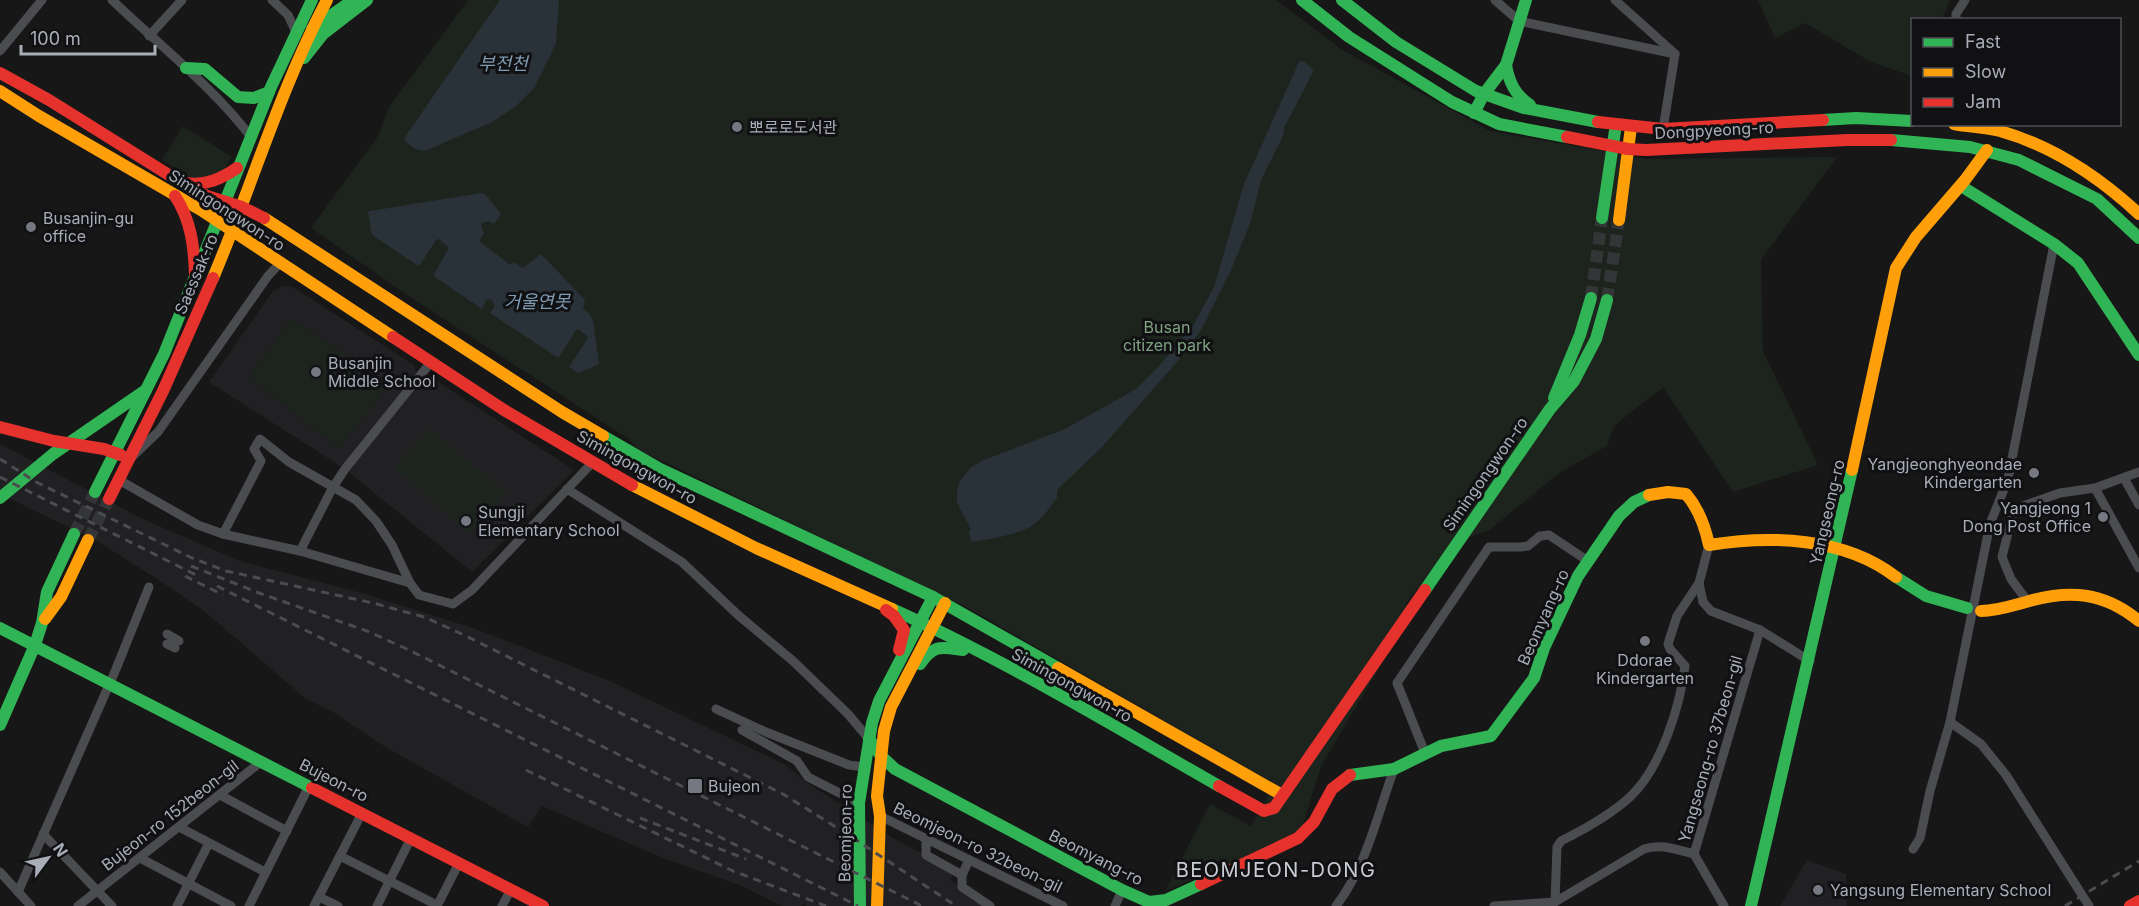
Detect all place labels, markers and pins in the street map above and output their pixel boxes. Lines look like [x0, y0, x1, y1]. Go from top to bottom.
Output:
place label: 뽀로로도서관 [749, 117, 838, 137]
marker: 뽀로로도서관 [730, 120, 744, 134]
place label: Busanjin-gu office [43, 208, 134, 246]
marker: Busanjin-gu office [24, 220, 38, 234]
place label: Busanjin Middle School [328, 353, 436, 391]
marker: Busanjin Middle School [309, 365, 323, 379]
place label: Yangjeonghyeondae Kindergarten [1868, 454, 2022, 492]
marker: Yangjeonghyeondae Kindergarten [2027, 466, 2041, 480]
place label: Yangjeong 1 Dong Post Office [1962, 498, 2091, 536]
place label: Sungji Elementary School [478, 502, 620, 540]
marker: Yangjeong 1 Dong Post Office [2096, 510, 2110, 524]
marker: Sungji Elementary School [459, 514, 473, 528]
marker: Ddorae Kindergarten [1638, 634, 1652, 648]
place label: Ddorae Kindergarten [1596, 650, 1694, 688]
place label: Bujeon [708, 776, 760, 796]
marker: Bujeon [686, 777, 704, 795]
place label: Yangsung Elementary School [1830, 880, 2051, 900]
marker: Yangsung Elementary School [1811, 883, 1825, 897]

